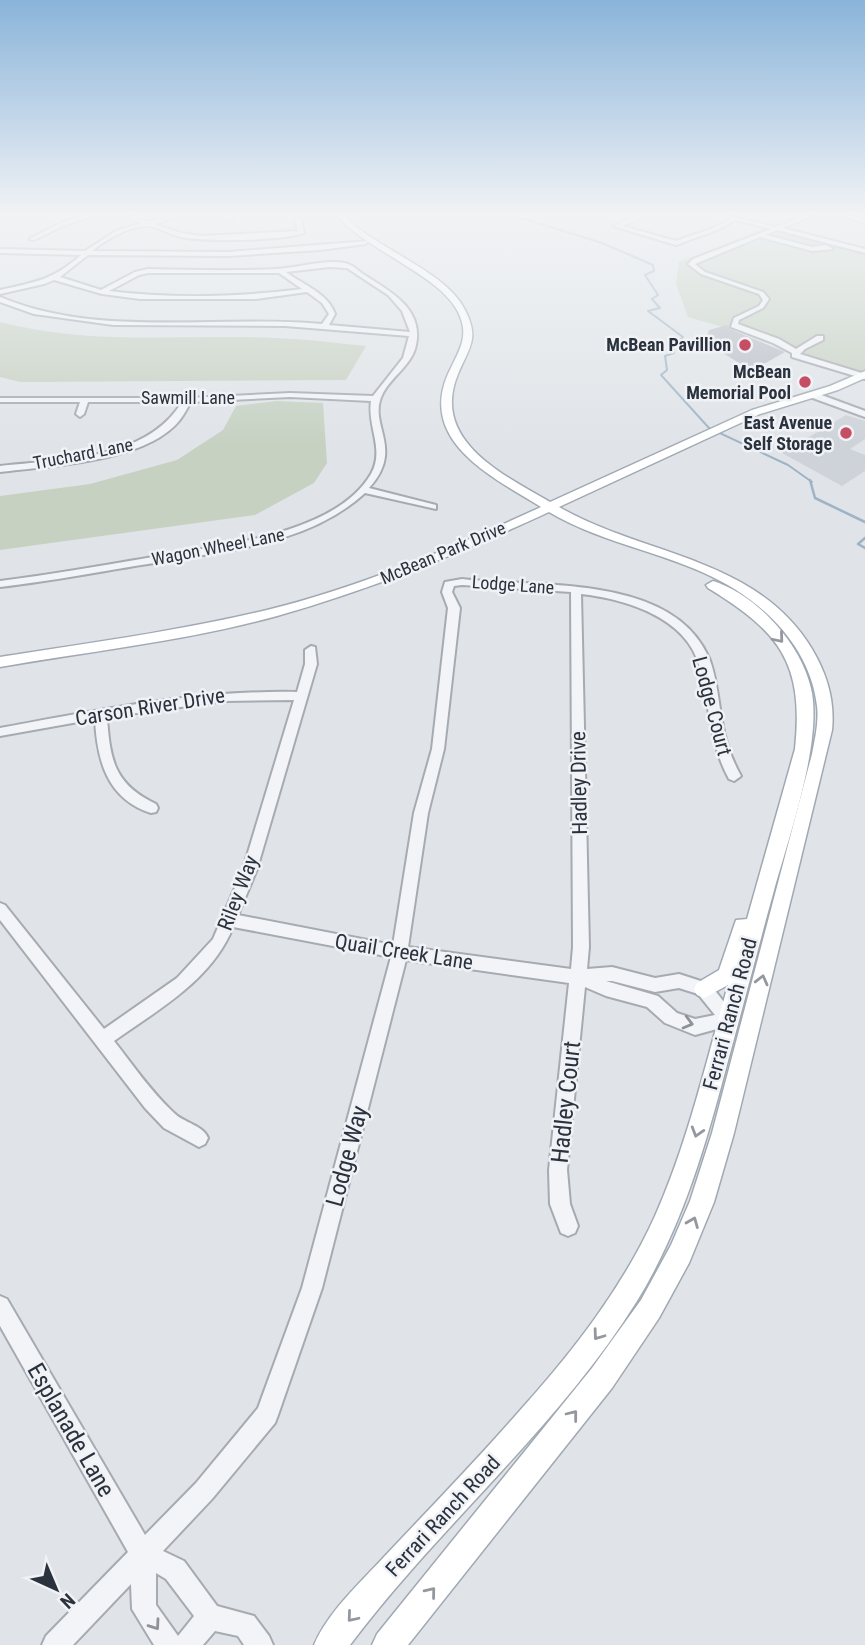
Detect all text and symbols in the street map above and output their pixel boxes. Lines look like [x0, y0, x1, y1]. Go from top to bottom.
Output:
place label: McBean Pavillion [606, 334, 731, 355]
marker: McBean Pavillion [737, 337, 753, 353]
place label: McBean Memorial Pool [686, 361, 791, 403]
marker: McBean Memorial Pool [797, 374, 813, 390]
street label: Sawmill Lane [141, 387, 235, 408]
place label: East Avenue Self Storage [743, 412, 832, 454]
marker: East Avenue Self Storage [838, 425, 854, 441]
street label: Truchard Lane [31, 434, 135, 473]
street label: McBean Park Drive [377, 517, 508, 588]
street label: Wagon Wheel Lane [150, 523, 286, 570]
street label: Lodge Lane [471, 571, 555, 598]
one-way arrow [771, 630, 783, 643]
street label: Lodge Court [687, 654, 737, 758]
street label: Carson River Drive [73, 683, 227, 731]
street label: Hadley Drive [566, 731, 592, 835]
street label: Riley Way [213, 852, 263, 934]
street label: Quail Creek Lane [333, 929, 475, 975]
street label: Ferrari Ranch Road [698, 935, 762, 1093]
one-way arrow [754, 974, 768, 986]
one-way arrow [681, 1015, 693, 1029]
street label: Hadley Court [546, 1040, 586, 1164]
street label: Lodge Way [320, 1103, 374, 1209]
one-way arrow [691, 1126, 706, 1138]
one-way arrow [685, 1217, 699, 1229]
one-way arrow [594, 1327, 606, 1340]
street label: Esplanade Lane [22, 1358, 120, 1502]
one-way arrow [565, 1410, 578, 1422]
street label: Ferrari Ranch Road [381, 1451, 505, 1581]
north arrow [21, 1554, 91, 1624]
one-way arrow [422, 1587, 435, 1599]
text: N [55, 1589, 80, 1613]
one-way arrow [348, 1610, 361, 1622]
one-way arrow [147, 1617, 159, 1630]

